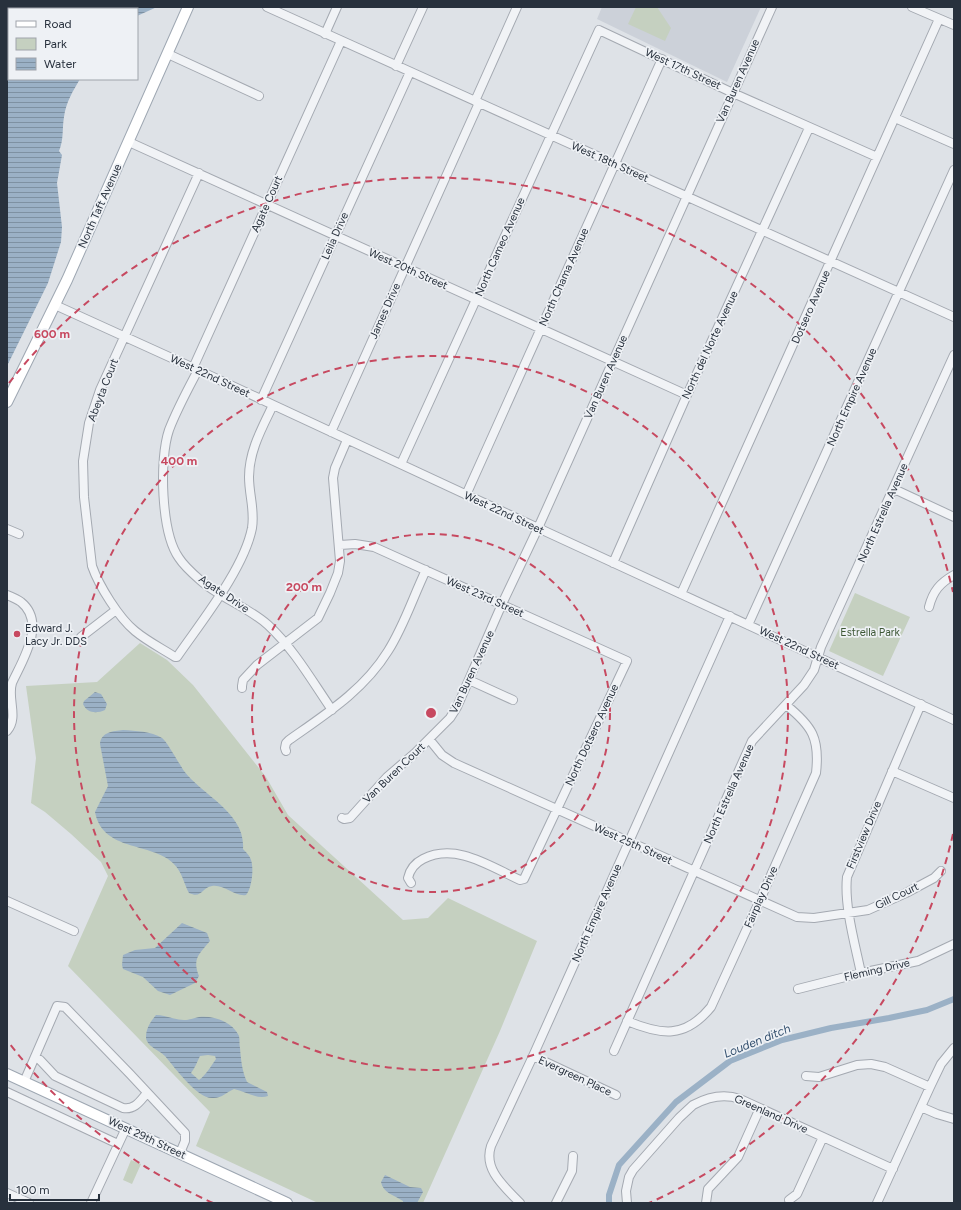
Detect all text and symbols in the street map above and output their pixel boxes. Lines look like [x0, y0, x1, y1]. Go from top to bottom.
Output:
legend [8, 8, 138, 80]
text: Road [44, 17, 72, 31]
text: Park [44, 37, 67, 51]
street label: Van Buren Avenue [714, 37, 762, 125]
street label: West 17th Street [643, 46, 723, 92]
text: Water [44, 57, 76, 71]
street label: West 18th Street [569, 139, 651, 185]
street label: North Taft Avenue [76, 162, 124, 250]
street label: Agate Court [249, 174, 285, 234]
street label: North Cameo Avenue [472, 196, 528, 298]
street label: Leila Drive [319, 210, 351, 262]
street label: North Chama Avenue [536, 226, 592, 328]
street label: West 20th Street [366, 246, 450, 292]
street label: Dotsero Avenue [789, 268, 833, 346]
street label: James Drive [367, 281, 403, 341]
street label: North del Norte Avenue [679, 289, 741, 401]
text: 600 m [34, 327, 70, 341]
street label: Van Buren Avenue [582, 333, 630, 421]
street label: North Empire Avenue [824, 346, 880, 448]
street label: West 22nd Street [168, 352, 252, 400]
street label: Abeyta Court [85, 357, 121, 423]
text: 400 m [161, 454, 197, 468]
street label: North Estrella Avenue [855, 461, 911, 565]
street label: West 22nd Street [462, 489, 546, 537]
street label: Agate Drive [196, 572, 252, 616]
street label: West 23rd Street [444, 574, 526, 620]
text: 200 m [286, 580, 322, 594]
place label: Edward J. Lacy Jr. DDS [25, 622, 87, 648]
street label: West 22nd Street [757, 624, 841, 672]
park label: Estrella Park [840, 626, 900, 639]
street label: Van Buren Avenue [447, 628, 497, 716]
marker: Edward J. Lacy Jr. DDS [12, 629, 22, 639]
street label: North Dotsero Avenue [563, 682, 621, 788]
centre of rings [424, 706, 438, 720]
street label: Van Buren Court [360, 740, 428, 806]
street label: North Estrella Avenue [701, 742, 757, 846]
street label: Firstview Drive [844, 799, 884, 871]
street label: West 25th Street [592, 821, 674, 867]
street label: North Empire Avenue [569, 862, 625, 964]
street label: Fairplay Drive [742, 864, 780, 930]
street label: Gill Court [873, 880, 921, 912]
street label: Fleming Drive [843, 956, 911, 984]
water label: Louden ditch [722, 1021, 793, 1061]
street label: Evergreen Place [536, 1053, 614, 1099]
street label: Greenland Drive [732, 1092, 810, 1136]
street label: West 29th Street [106, 1114, 188, 1162]
scale bar [10, 1176, 99, 1202]
text: 100 m [16, 1183, 50, 1197]

